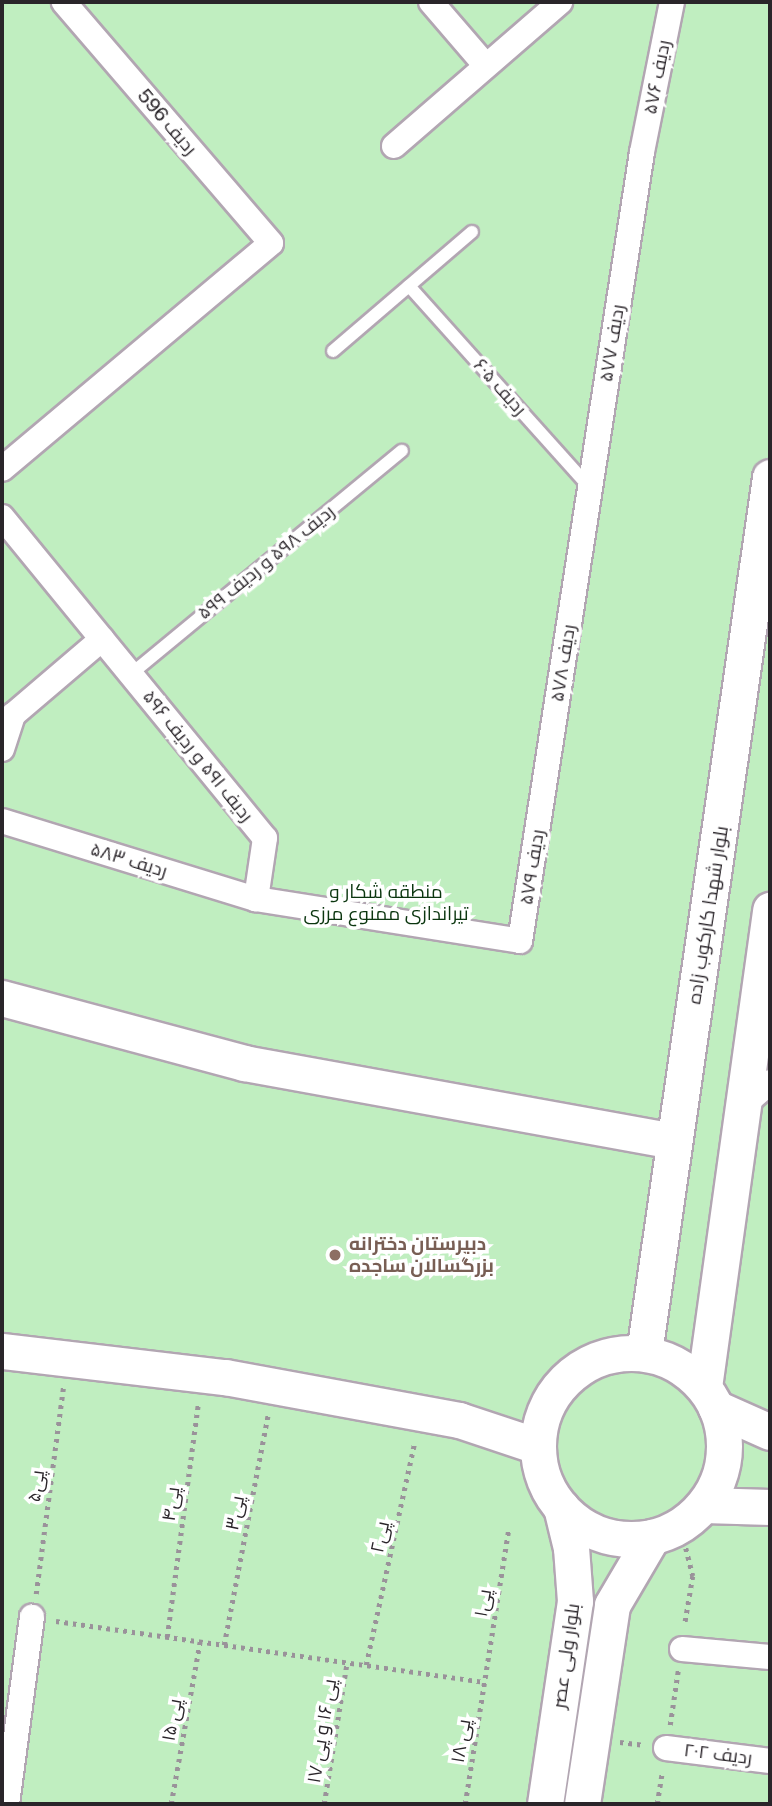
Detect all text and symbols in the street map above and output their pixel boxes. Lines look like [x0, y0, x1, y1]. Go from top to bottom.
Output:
street label: ردیف ۵۷۶ [639, 38, 675, 116]
street label: ردیف 596 [132, 84, 202, 160]
street label: ردیف ۵۷۷ [595, 303, 629, 383]
street label: ردیف ۶۰۵ [469, 354, 531, 420]
street label: ردیف ۵۹۸ و ردیف ۵۹۹ [193, 500, 339, 624]
street label: ردیف ۵۷۸ [546, 623, 580, 703]
street label: ردیف ۵۹۱ و ردیف ۵۹۶ [138, 686, 258, 826]
street label: بلوار شهدا کارکوب زاده [683, 824, 733, 1006]
street label: ردیف ۵۷۹ [515, 828, 549, 906]
street label: ردیف ۵۸۳ [88, 838, 170, 882]
park label: منطقه شکار و تیراندازی ممنوع مرزی [303, 881, 469, 925]
place label: دبیرستان دخترانه بزرگسالان ساجده [349, 1233, 494, 1277]
marker: دبیرستان دخترانه بزرگسالان ساجده [327, 1247, 343, 1263]
street label: پی۵ [22, 1468, 50, 1504]
street label: پی۴ [157, 1485, 185, 1523]
street label: پی۳ [220, 1494, 250, 1532]
street label: پی۲ [366, 1519, 394, 1555]
street label: پی۱ [470, 1588, 496, 1618]
street label: بلوار ولی عصر [547, 1602, 585, 1710]
street label: پی ۱۶ و پی ۱۷ [303, 1677, 341, 1785]
street label: پی ۱۵ [157, 1697, 187, 1743]
street label: پی ۱۸ [446, 1717, 476, 1765]
street label: ردیف ۲۰۲ [683, 1738, 753, 1770]

